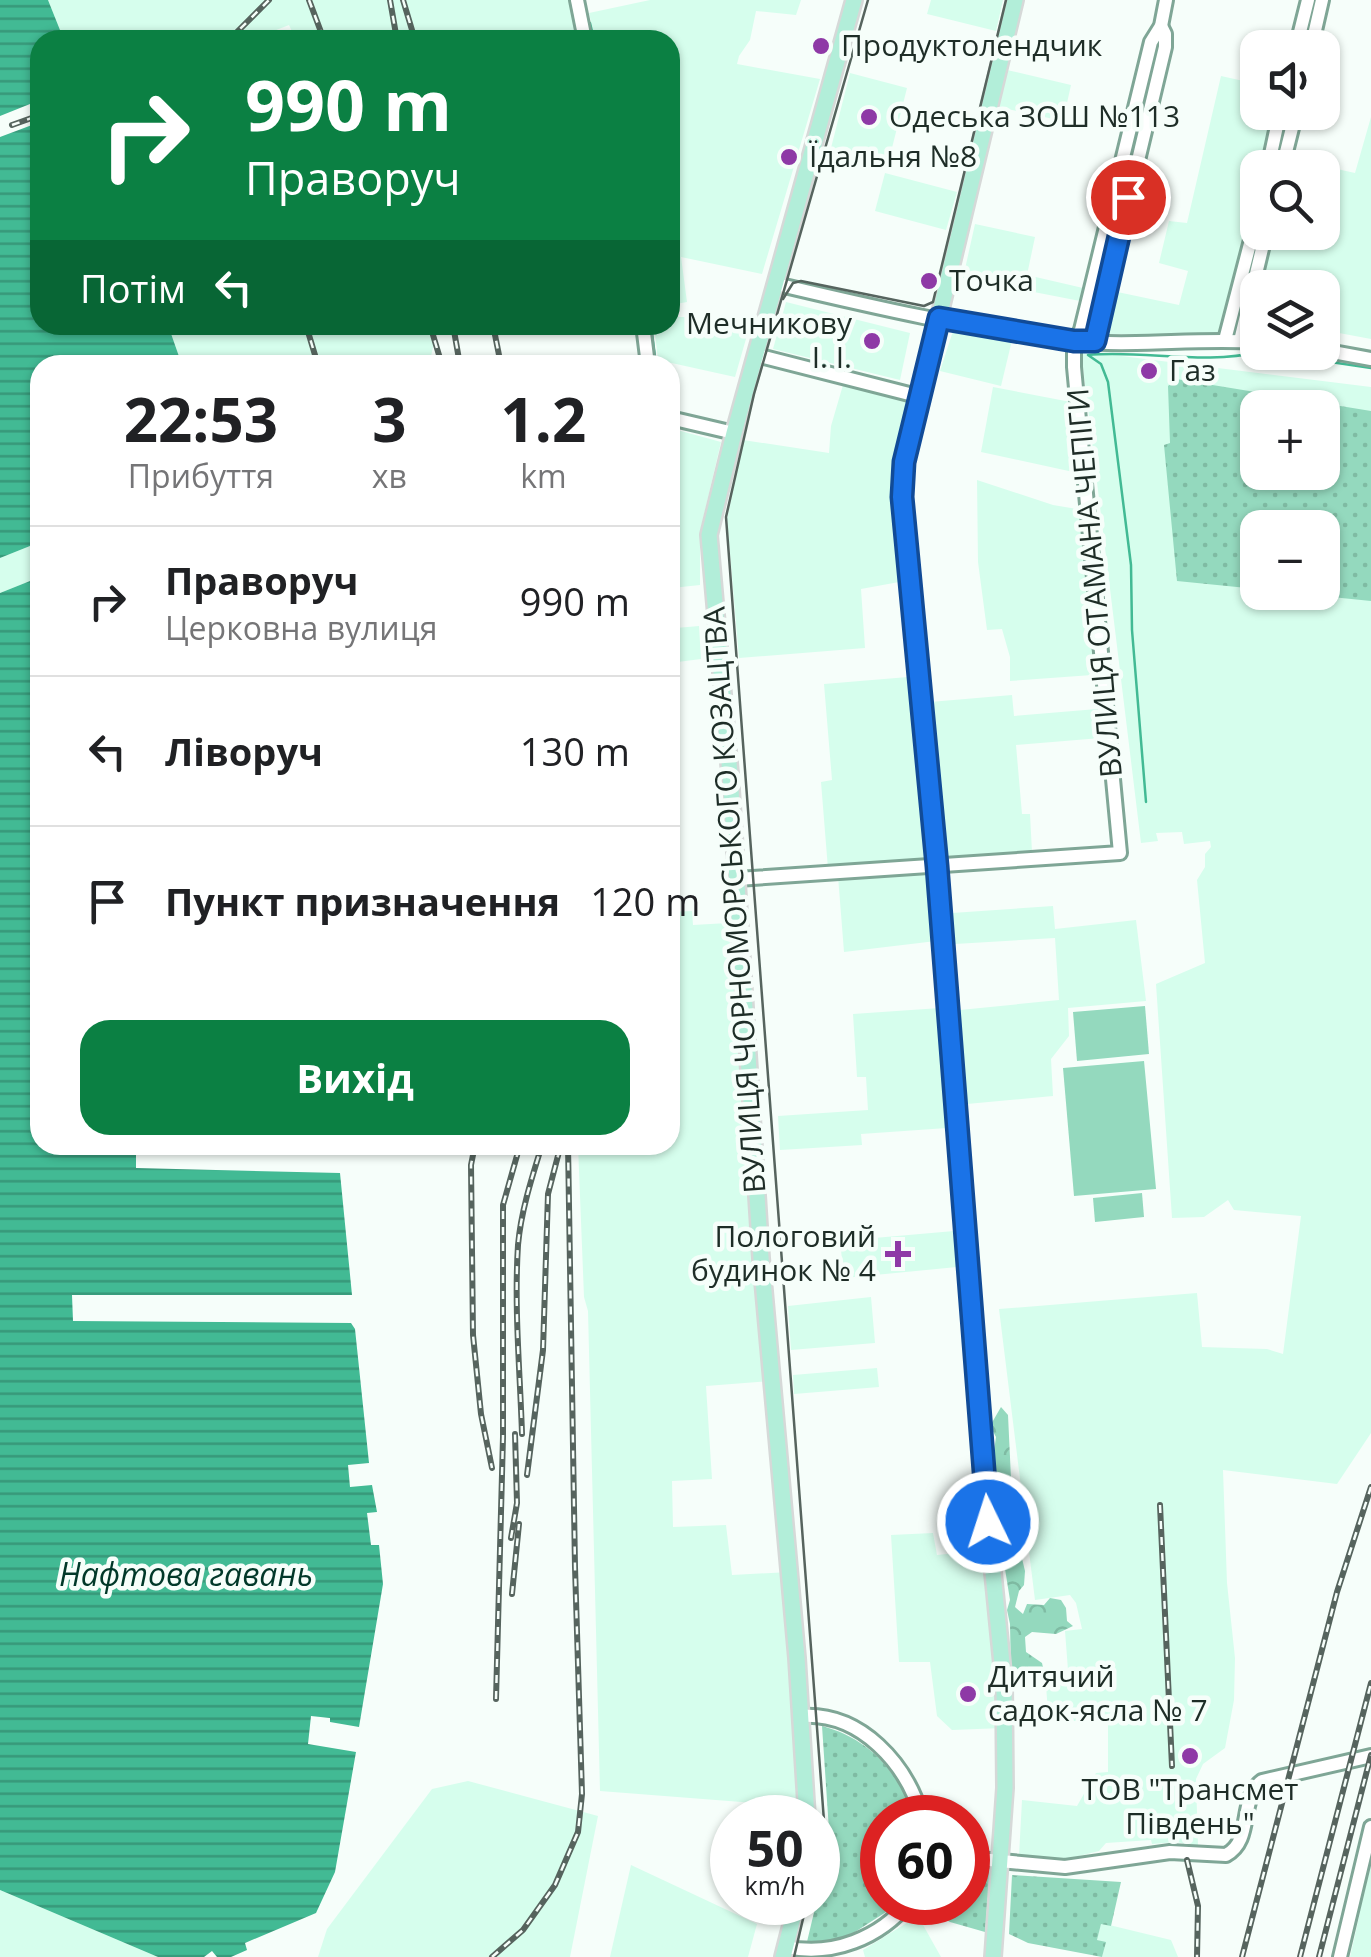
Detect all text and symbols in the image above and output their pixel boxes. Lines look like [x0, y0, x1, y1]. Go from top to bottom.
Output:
place label: Продуктолендчик [841, 24, 1103, 65]
map controls [1240, 30, 1340, 610]
button: sound [1240, 30, 1340, 130]
marker: Продуктолендчик [810, 35, 832, 57]
text: 990 m [245, 56, 452, 152]
icon: right [80, 70, 210, 200]
place label: Одеська ЗОШ №113 [889, 95, 1180, 136]
marker: Одеська ЗОШ №113 [858, 106, 880, 128]
place label: Їдальня №8 [809, 135, 977, 176]
marker: Їдальня №8 [778, 146, 800, 168]
text: Праворуч [245, 147, 461, 208]
button: search [1240, 150, 1340, 250]
pin [1086, 155, 1171, 240]
icon: arrive [1101, 170, 1156, 225]
place label: Точка [949, 259, 1034, 300]
icon: left [206, 260, 261, 315]
text: Потім [80, 262, 186, 314]
marker: Точка [918, 270, 940, 292]
button: layers [1240, 270, 1340, 370]
place label: Мечникову І. І. [686, 302, 853, 377]
marker: Мечникову І. І. [861, 330, 883, 352]
place label: Газ [1169, 349, 1216, 390]
marker: Газ [1138, 360, 1160, 382]
text: 22:53 [124, 378, 278, 460]
text: 3 [372, 378, 406, 460]
text: 1.2 [501, 378, 586, 460]
street label: ВУЛИЦЯ ОТАМАНА ЧЕПІГИ [1056, 387, 1131, 779]
button: + [1240, 390, 1340, 490]
text: Прибуття [128, 454, 274, 497]
text: хв [372, 454, 407, 497]
text: km [520, 454, 567, 497]
button: − [1240, 510, 1340, 610]
text: Праворуч [165, 554, 358, 606]
icon: right [80, 574, 135, 629]
text: 990 m [520, 575, 630, 627]
street label: ВУЛИЦЯ ЧОРНОМОРСЬКОГО КОЗАЦТВА [693, 605, 774, 1195]
text: Церковна вулиця [165, 606, 437, 649]
icon: left [80, 724, 135, 779]
text: Ліворуч [165, 725, 323, 777]
text: 130 m [520, 725, 630, 777]
icon: arrive [80, 874, 135, 929]
text: Пункт призначення [165, 875, 560, 927]
text: 120 m [590, 875, 700, 927]
button: Вихід [80, 1020, 630, 1135]
place label: Пологовий будинок № 4 [691, 1215, 876, 1290]
marker: Пологовий будинок № 4 [885, 1241, 911, 1267]
position arrow [936, 1470, 1040, 1574]
water label: Нафтова гавань [59, 1552, 313, 1595]
place label: Дитячий садок-ясла № 7 [988, 1655, 1208, 1730]
marker: Дитячий садок-ясла № 7 [957, 1683, 979, 1705]
marker: ТОВ "Трансмет Південь" [1179, 1745, 1201, 1767]
place label: ТОВ "Трансмет Південь" [1082, 1768, 1298, 1843]
speed limit sign: 60 [860, 1795, 990, 1925]
text: 50 [746, 1814, 804, 1882]
text: km/h [745, 1868, 805, 1902]

